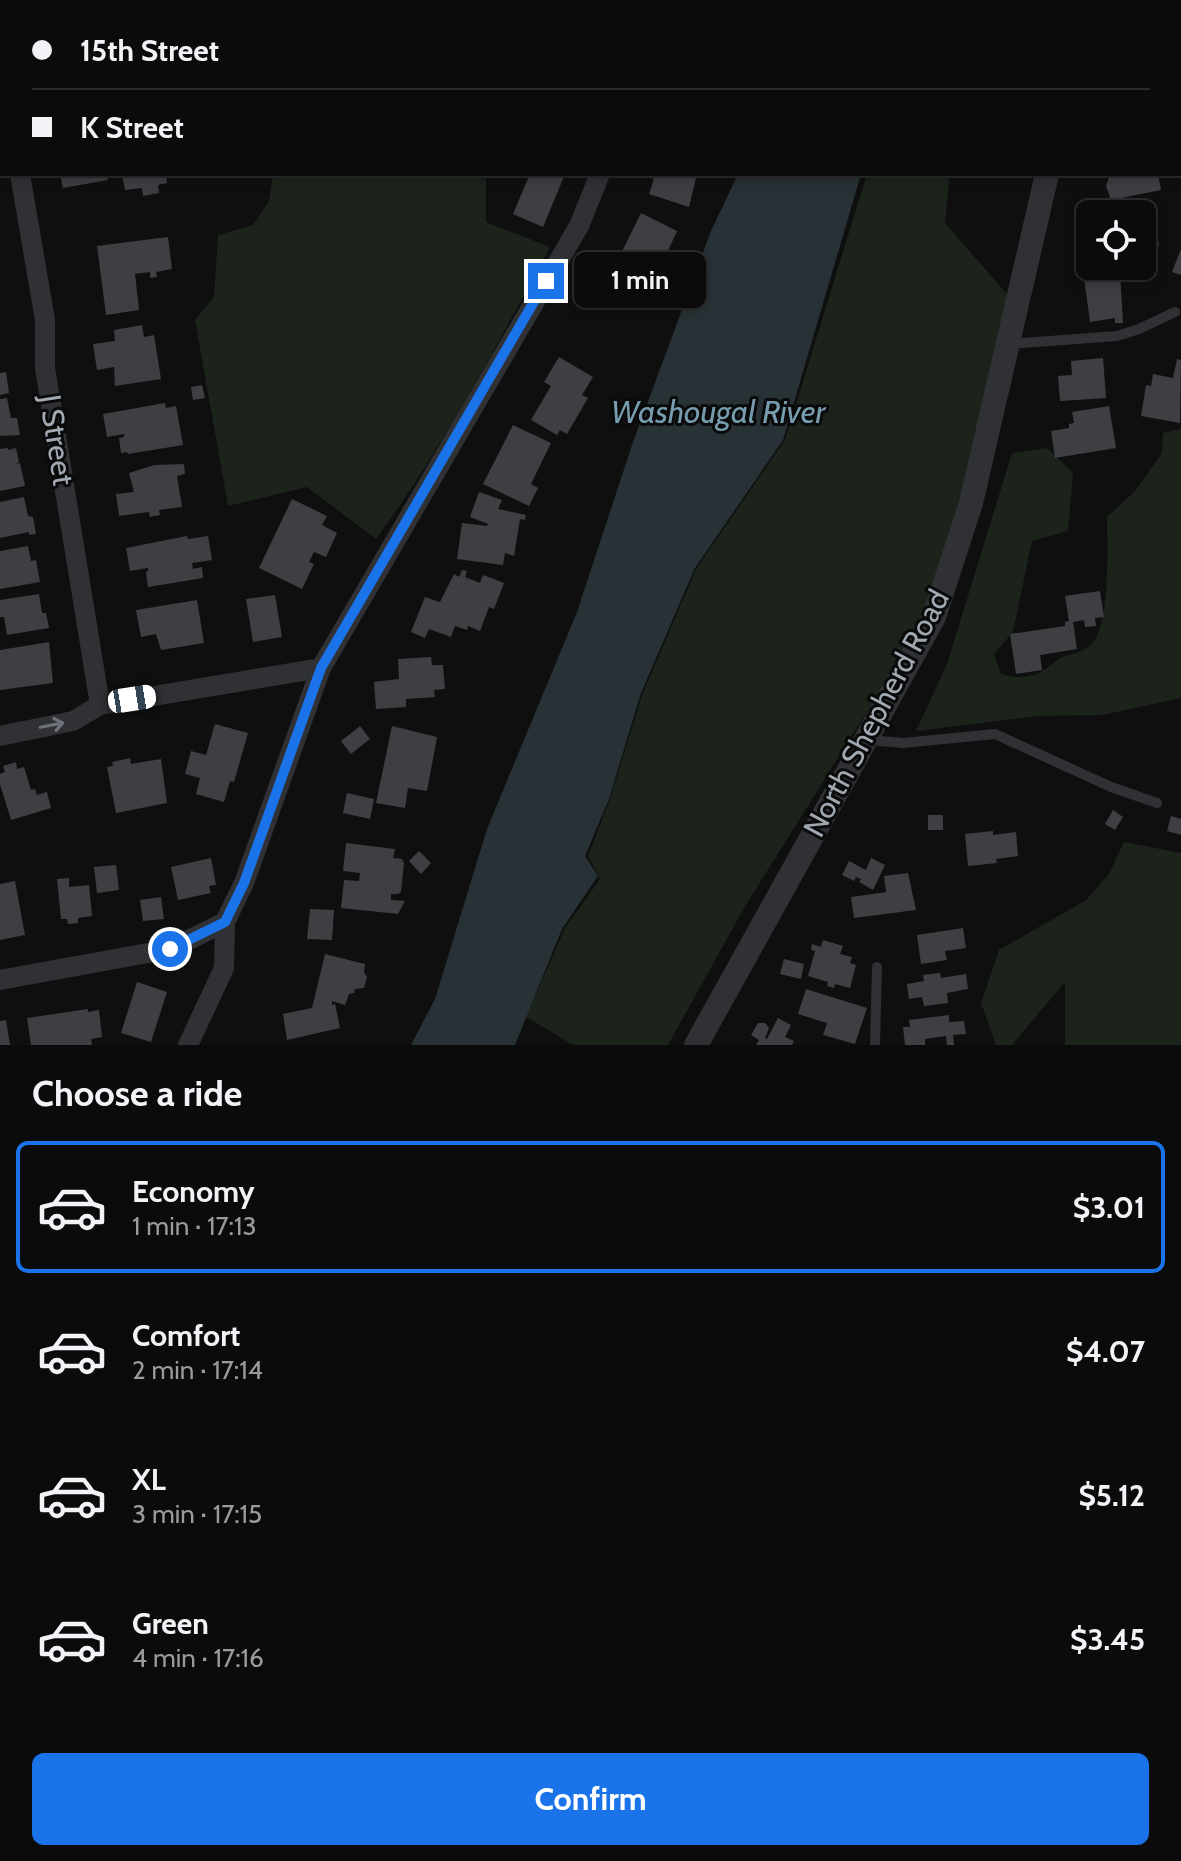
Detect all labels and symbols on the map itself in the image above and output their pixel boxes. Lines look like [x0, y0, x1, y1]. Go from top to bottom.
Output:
callout: 1 min [574, 253, 706, 309]
route end [528, 263, 564, 299]
street label: J Street [31, 391, 82, 488]
water label: Washougal River [611, 392, 826, 431]
street label: North Shepherd Road [795, 583, 957, 843]
car [106, 683, 158, 715]
one-way arrow [39, 717, 64, 732]
route start [152, 931, 188, 967]

